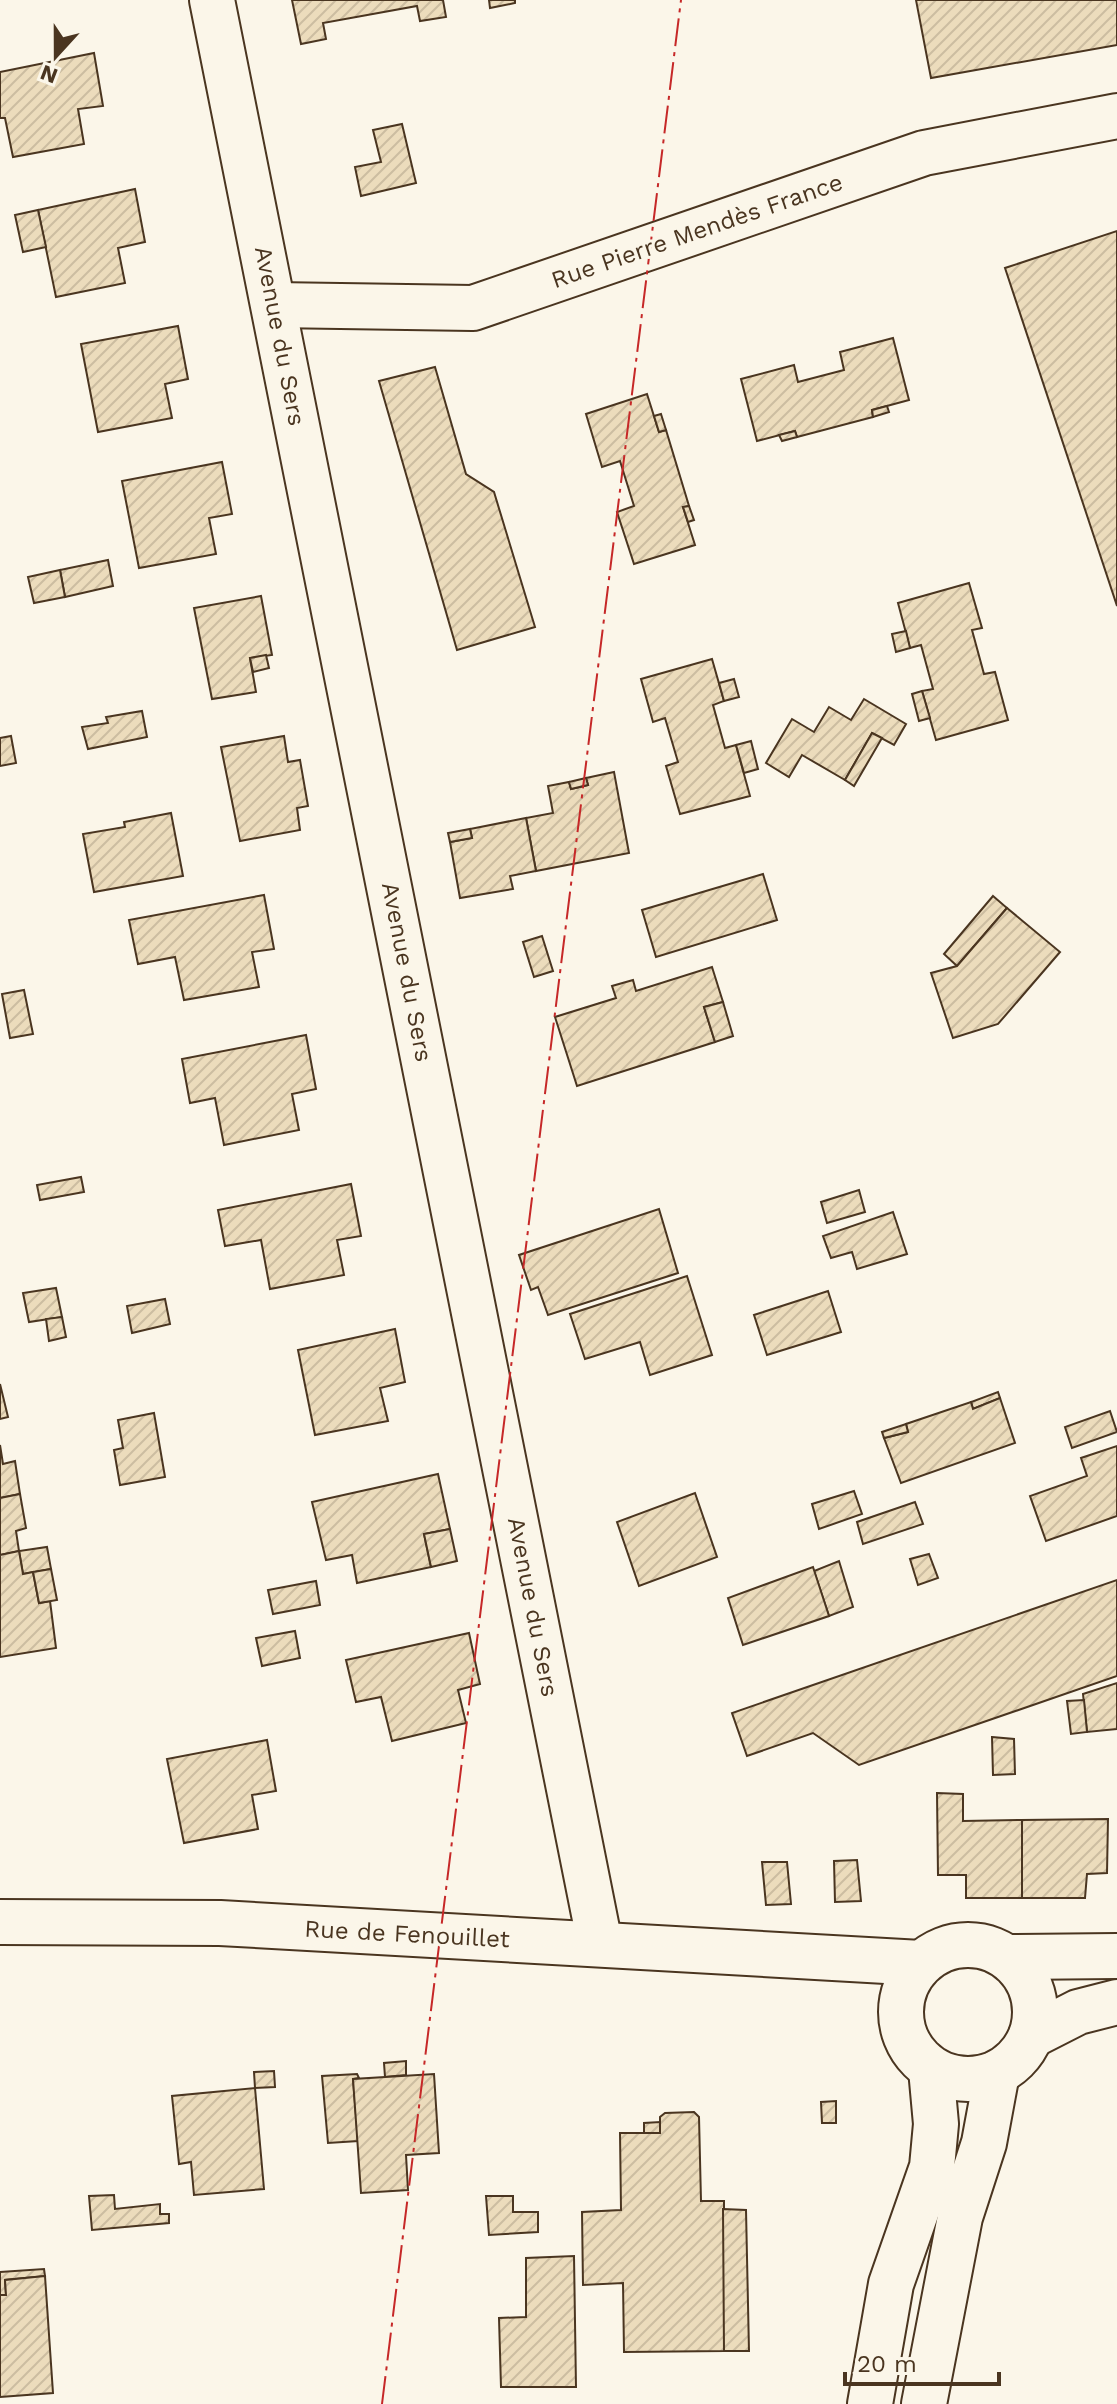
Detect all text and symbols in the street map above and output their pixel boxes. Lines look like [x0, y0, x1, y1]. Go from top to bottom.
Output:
north arrow [16, 16, 96, 96]
text: N [37, 60, 61, 89]
street label: Rue Pierre Mendès France [548, 168, 846, 294]
street label: Avenue du Sers [249, 244, 311, 428]
street label: Avenue du Sers [376, 880, 438, 1064]
street label: Avenue du Sers [502, 1515, 564, 1699]
street label: Rue de Fenouillet [304, 1915, 510, 1953]
scale bar [845, 2336, 999, 2386]
text: 20 m [857, 2350, 917, 2378]

